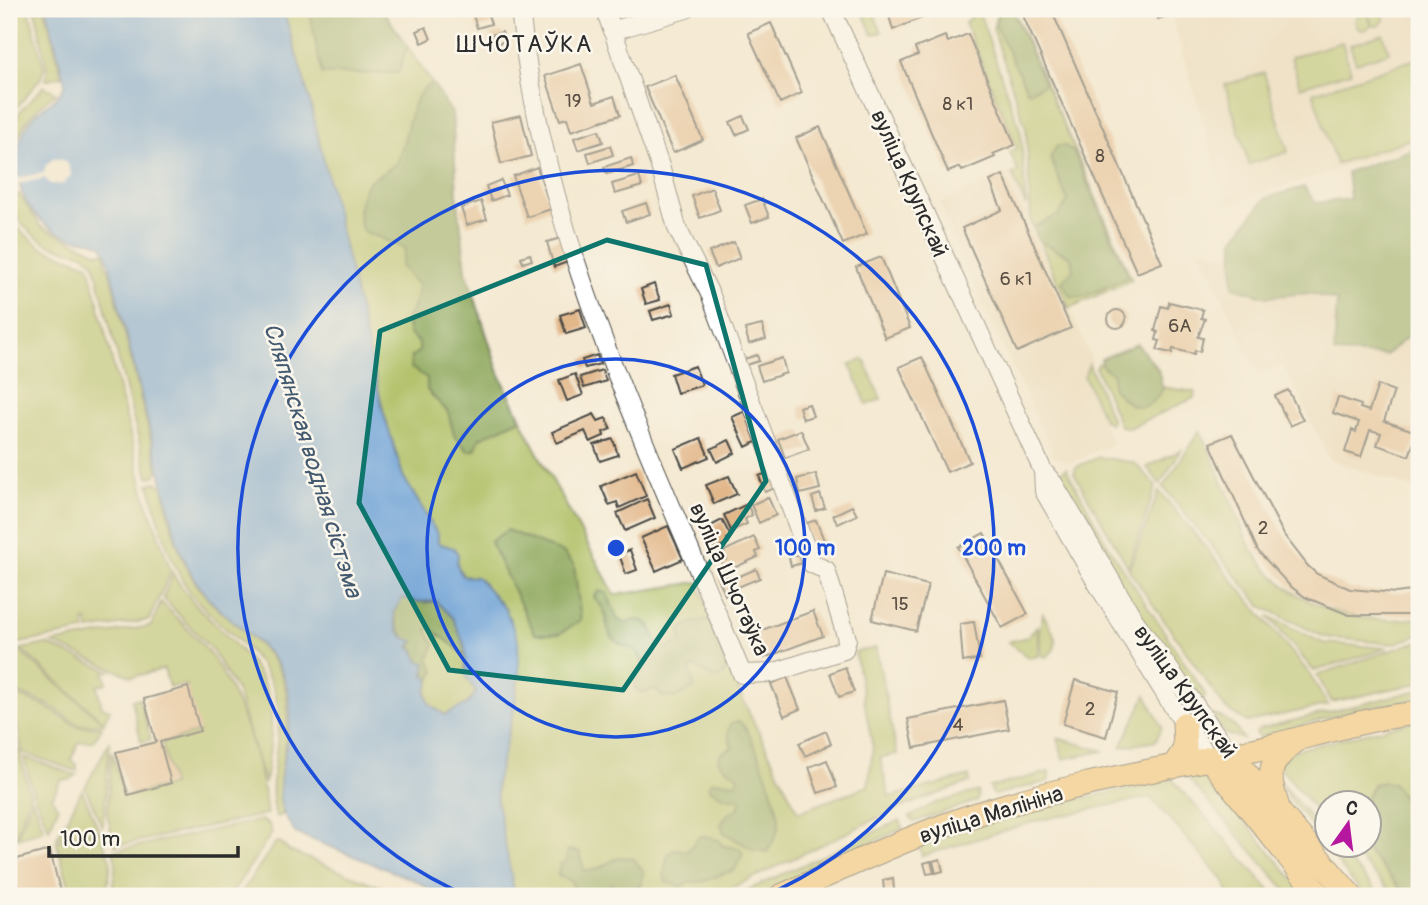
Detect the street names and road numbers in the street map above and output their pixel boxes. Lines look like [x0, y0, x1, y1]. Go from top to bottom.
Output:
street label: вуліца Крупскай [864, 105, 955, 261]
street label: вуліца Шчотаўка [683, 498, 776, 660]
street label: вуліца Крупскай [1127, 619, 1244, 764]
street label: вуліца Малініна [916, 779, 1066, 850]

